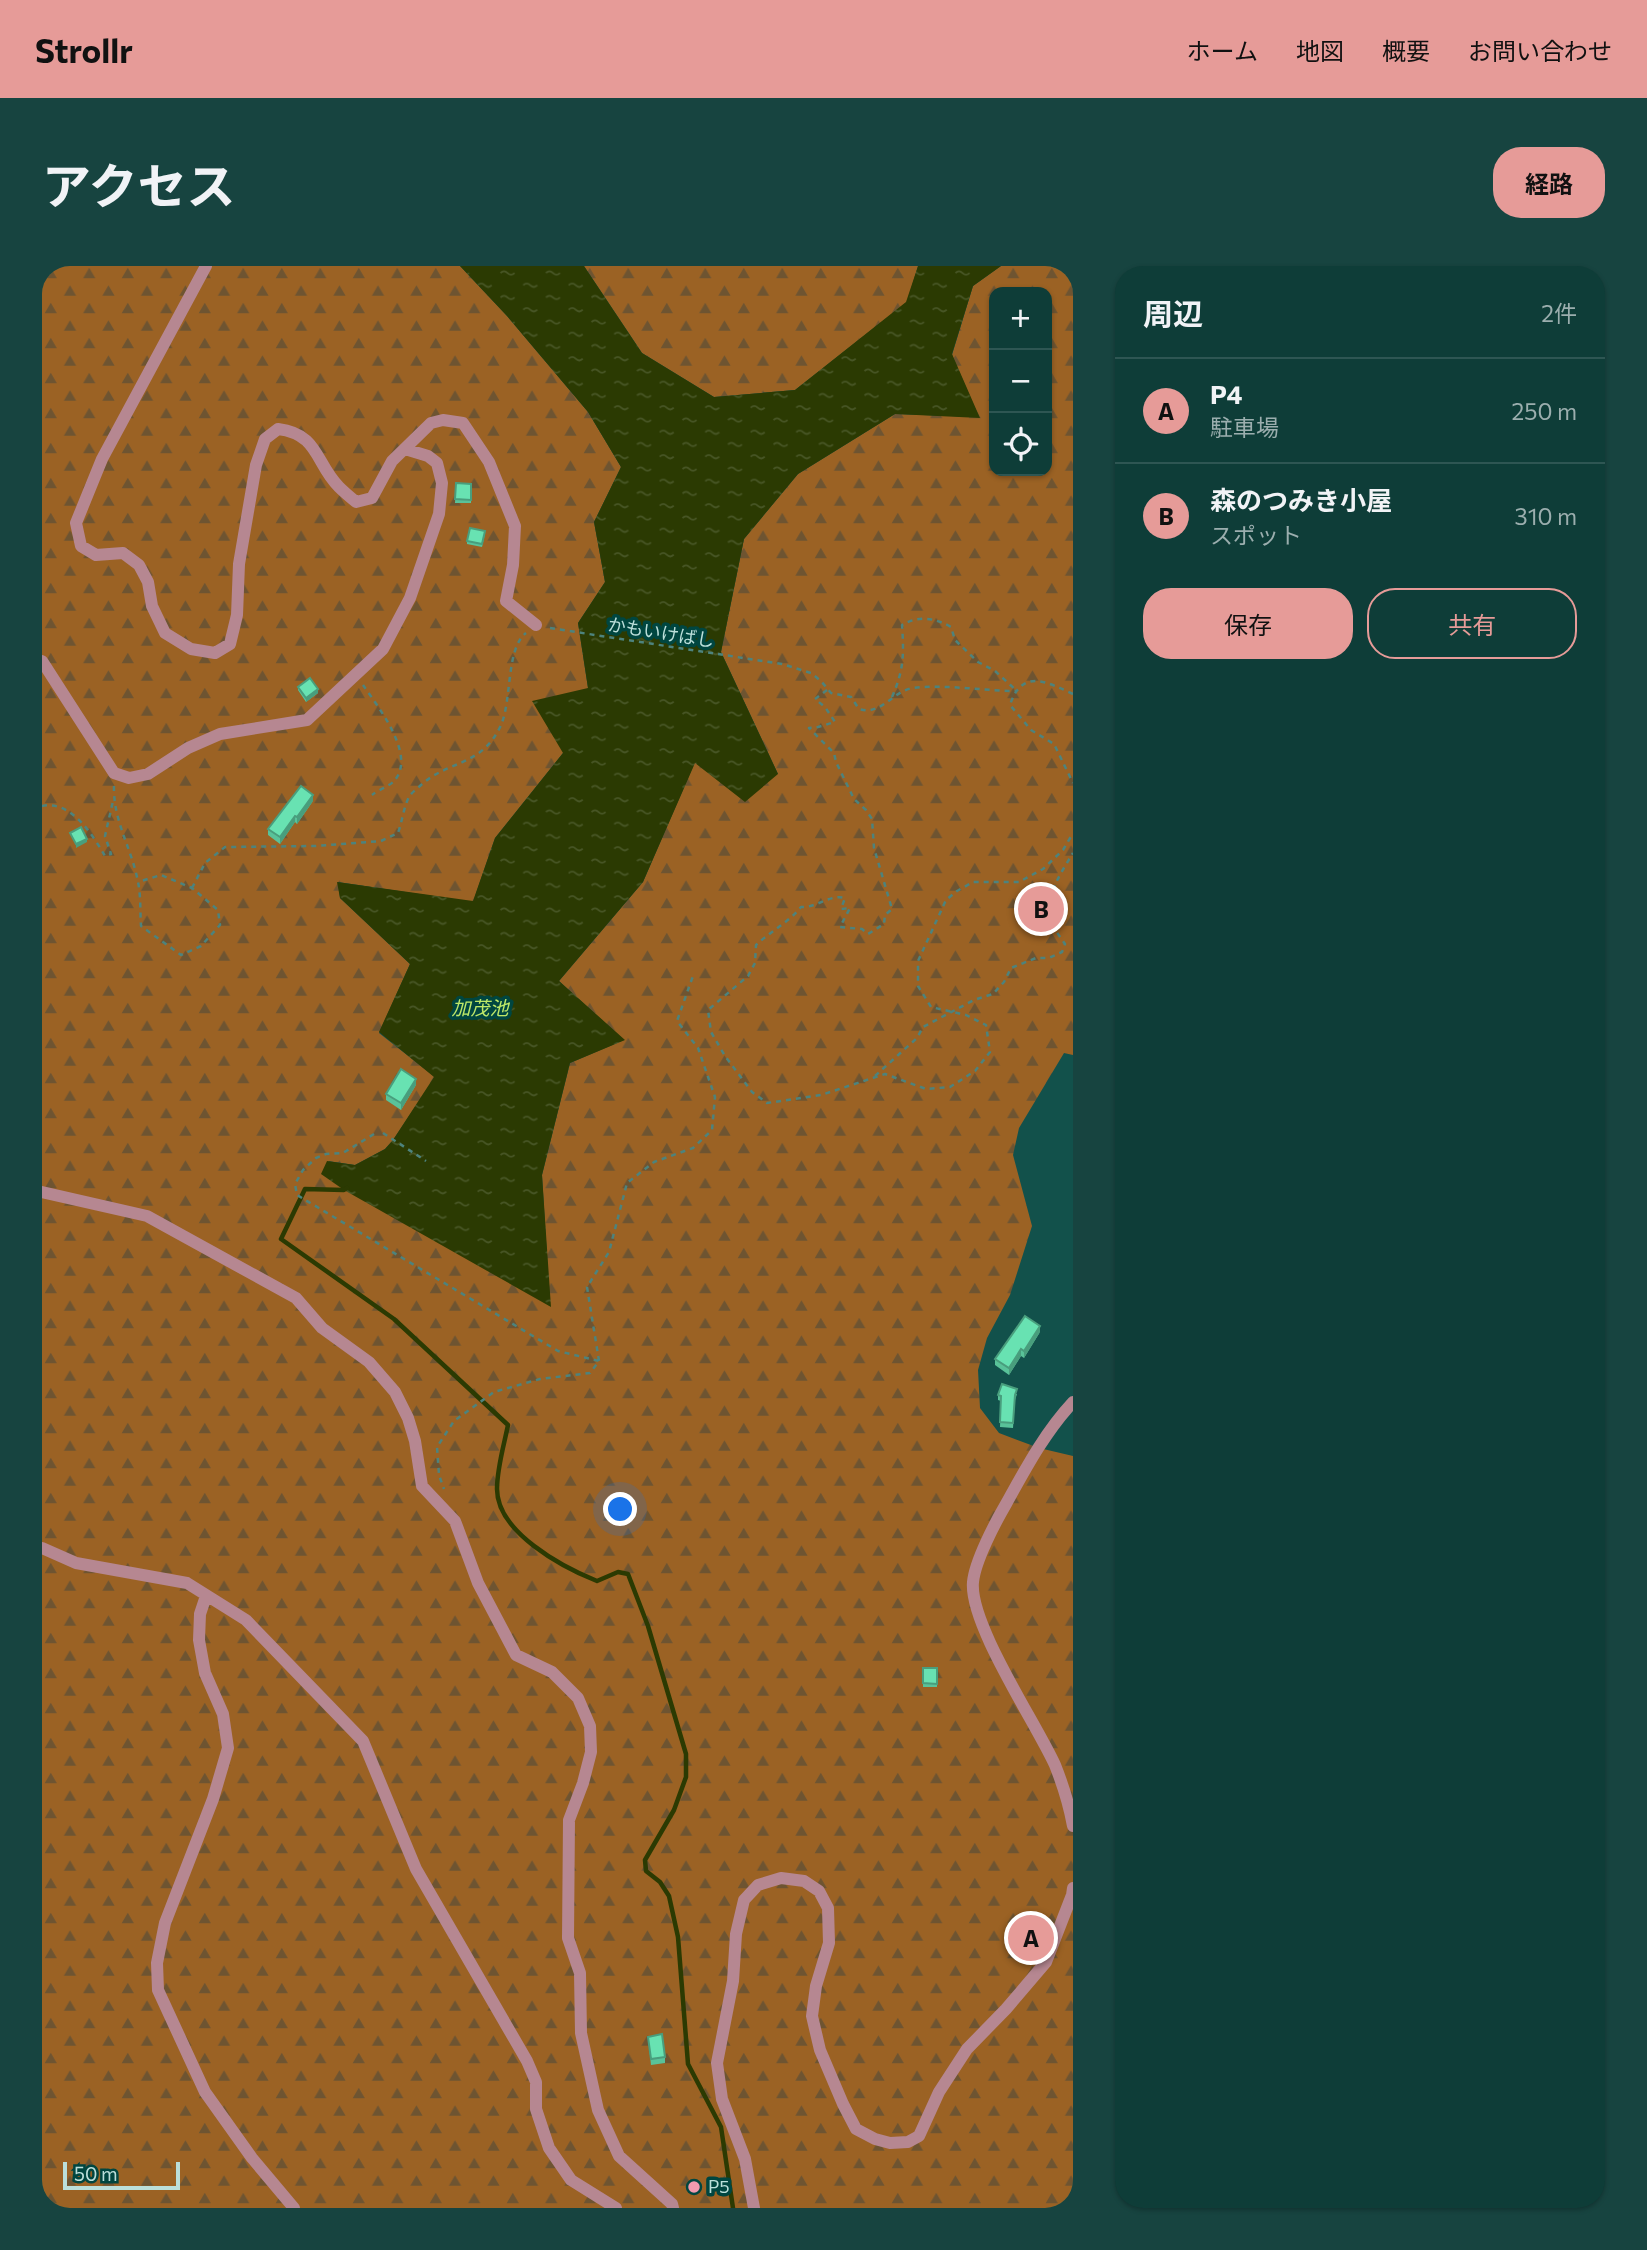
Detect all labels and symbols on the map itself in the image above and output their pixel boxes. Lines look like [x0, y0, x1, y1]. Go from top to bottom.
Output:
street label: かもいけばし [606, 613, 716, 651]
pin: B [1018, 883, 1064, 935]
water label: 加茂池 [451, 996, 510, 1019]
your location [603, 1492, 637, 1526]
pin: A [1008, 1912, 1054, 1964]
scale bar [63, 2159, 180, 2191]
place label: P5 [708, 2175, 730, 2197]
marker: P5 [686, 2179, 702, 2195]

